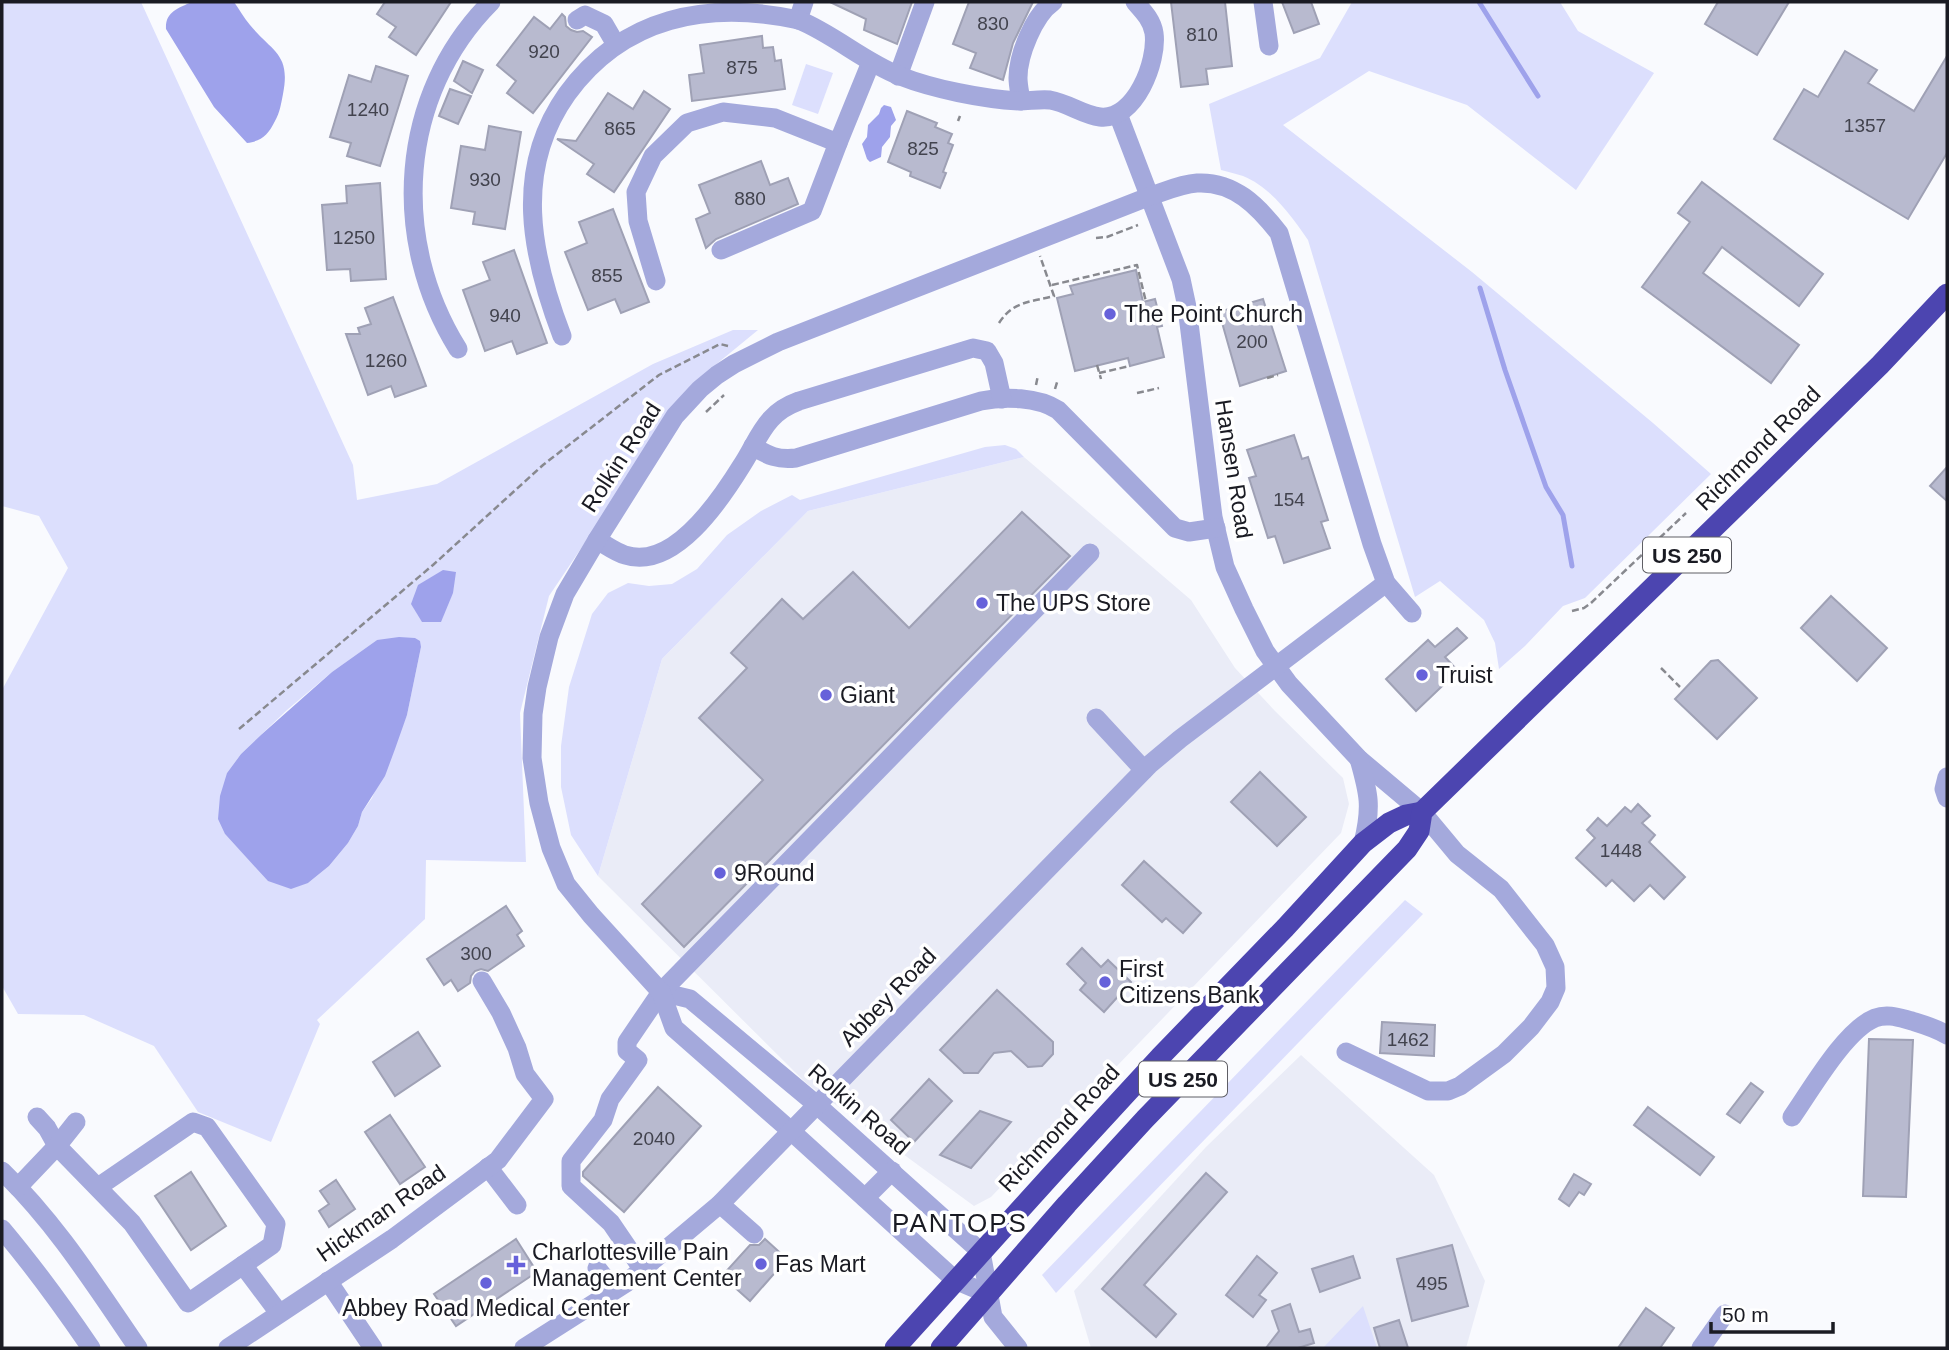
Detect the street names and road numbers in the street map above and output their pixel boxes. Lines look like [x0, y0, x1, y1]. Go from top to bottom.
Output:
street label: Richmond Road [1690, 380, 1826, 516]
street label: Rolkin Road [576, 397, 666, 517]
street label: Hansen Road [1210, 398, 1258, 540]
road number: US 250 [1643, 538, 1731, 572]
street label: Abbey Road [835, 942, 941, 1052]
street label: Rolkin Road [803, 1058, 915, 1160]
street label: Richmond Road [993, 1059, 1125, 1197]
road number: US 250 [1139, 1062, 1227, 1096]
street label: Hickman Road [312, 1159, 450, 1267]

